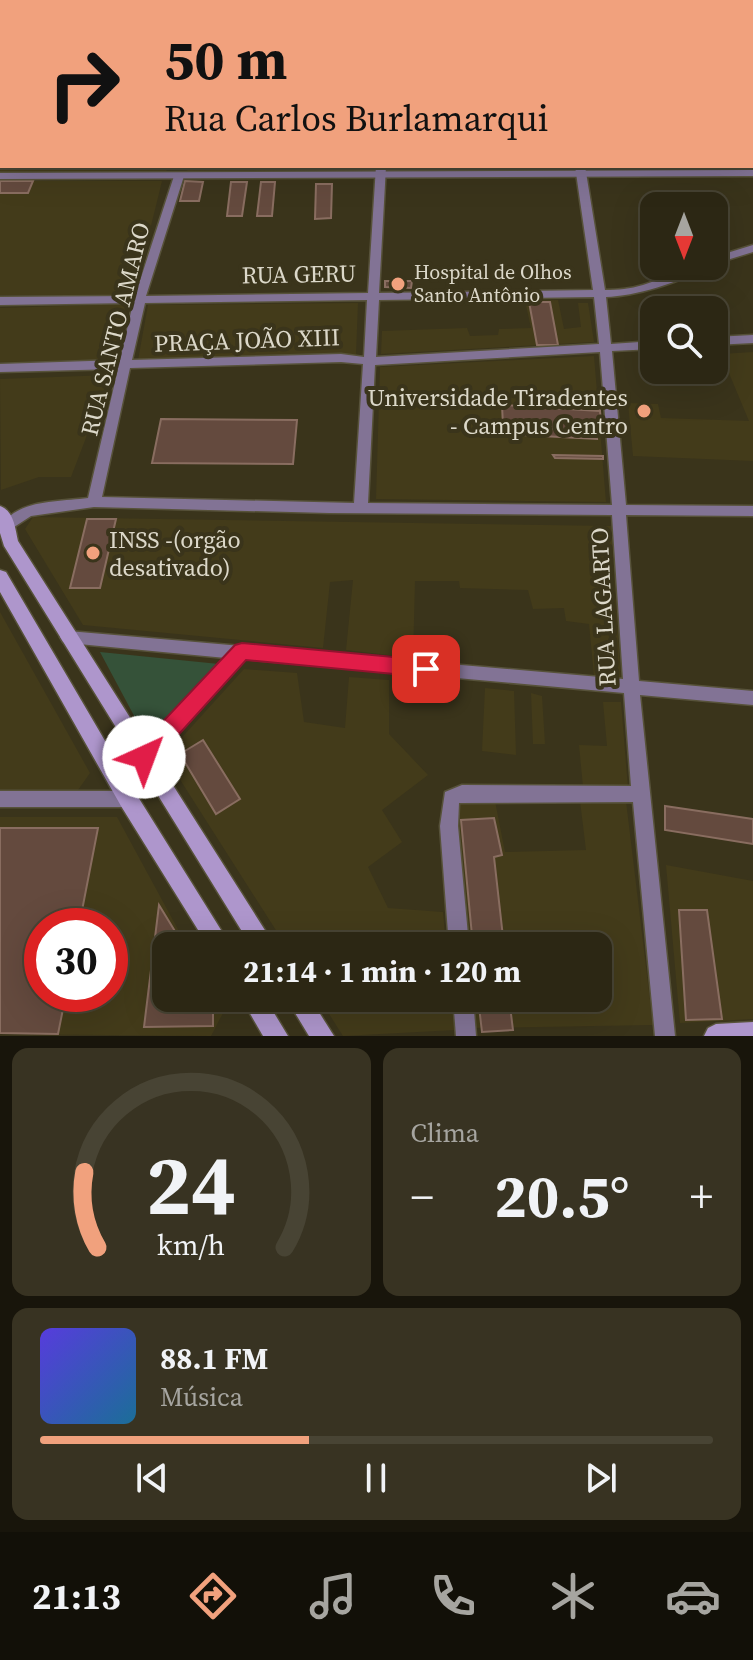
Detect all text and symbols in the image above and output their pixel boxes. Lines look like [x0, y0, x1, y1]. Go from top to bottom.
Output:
text: 50 m [164, 21, 287, 98]
icon: right [32, 32, 136, 136]
text: Rua Carlos Burlamarqui [164, 94, 548, 143]
north arrow [640, 192, 728, 280]
map controls [640, 192, 728, 384]
street label: RUA SANTO AMARO [72, 219, 158, 439]
street label: RUA GERU [241, 257, 357, 291]
place label: Hospital de Olhos Santo Antônio [414, 258, 572, 309]
marker: Hospital de Olhos Santo Antônio [389, 275, 407, 293]
button: search [640, 296, 728, 384]
street label: PRAÇA JOÃO XIII [153, 320, 341, 360]
place label: Universidade Tiradentes - Campus Centro [368, 381, 628, 442]
marker: Universidade Tiradentes - Campus Centro [635, 402, 653, 420]
place label: INSS -(orgão desativado) [109, 523, 241, 584]
street label: RUA LAGARTO [582, 527, 624, 687]
marker: INSS -(orgão desativado) [84, 544, 102, 562]
pin [392, 635, 460, 703]
icon: arrive [404, 647, 448, 691]
position arrow [102, 715, 186, 799]
speed limit sign: 30 [24, 908, 128, 1012]
text: 21:14 · 1 min · 120 m [243, 951, 521, 992]
text: Clima [411, 1115, 479, 1151]
text: 24 [146, 1128, 236, 1242]
text: 20.5° [494, 1155, 629, 1237]
text: − [411, 1166, 434, 1227]
text: + [690, 1166, 713, 1227]
text: km/h [157, 1225, 225, 1265]
text: 88.1 FM [160, 1338, 268, 1379]
text: Música [160, 1379, 243, 1415]
icon: previous [130, 1456, 174, 1500]
icon: pause [354, 1456, 398, 1500]
icon: next [579, 1456, 623, 1500]
icon: directions [185, 1568, 241, 1624]
icon: music [305, 1568, 361, 1624]
icon: phone [425, 1568, 481, 1624]
icon: climate [545, 1568, 601, 1624]
icon: car [665, 1568, 721, 1624]
text: 21:13 [32, 1572, 121, 1621]

